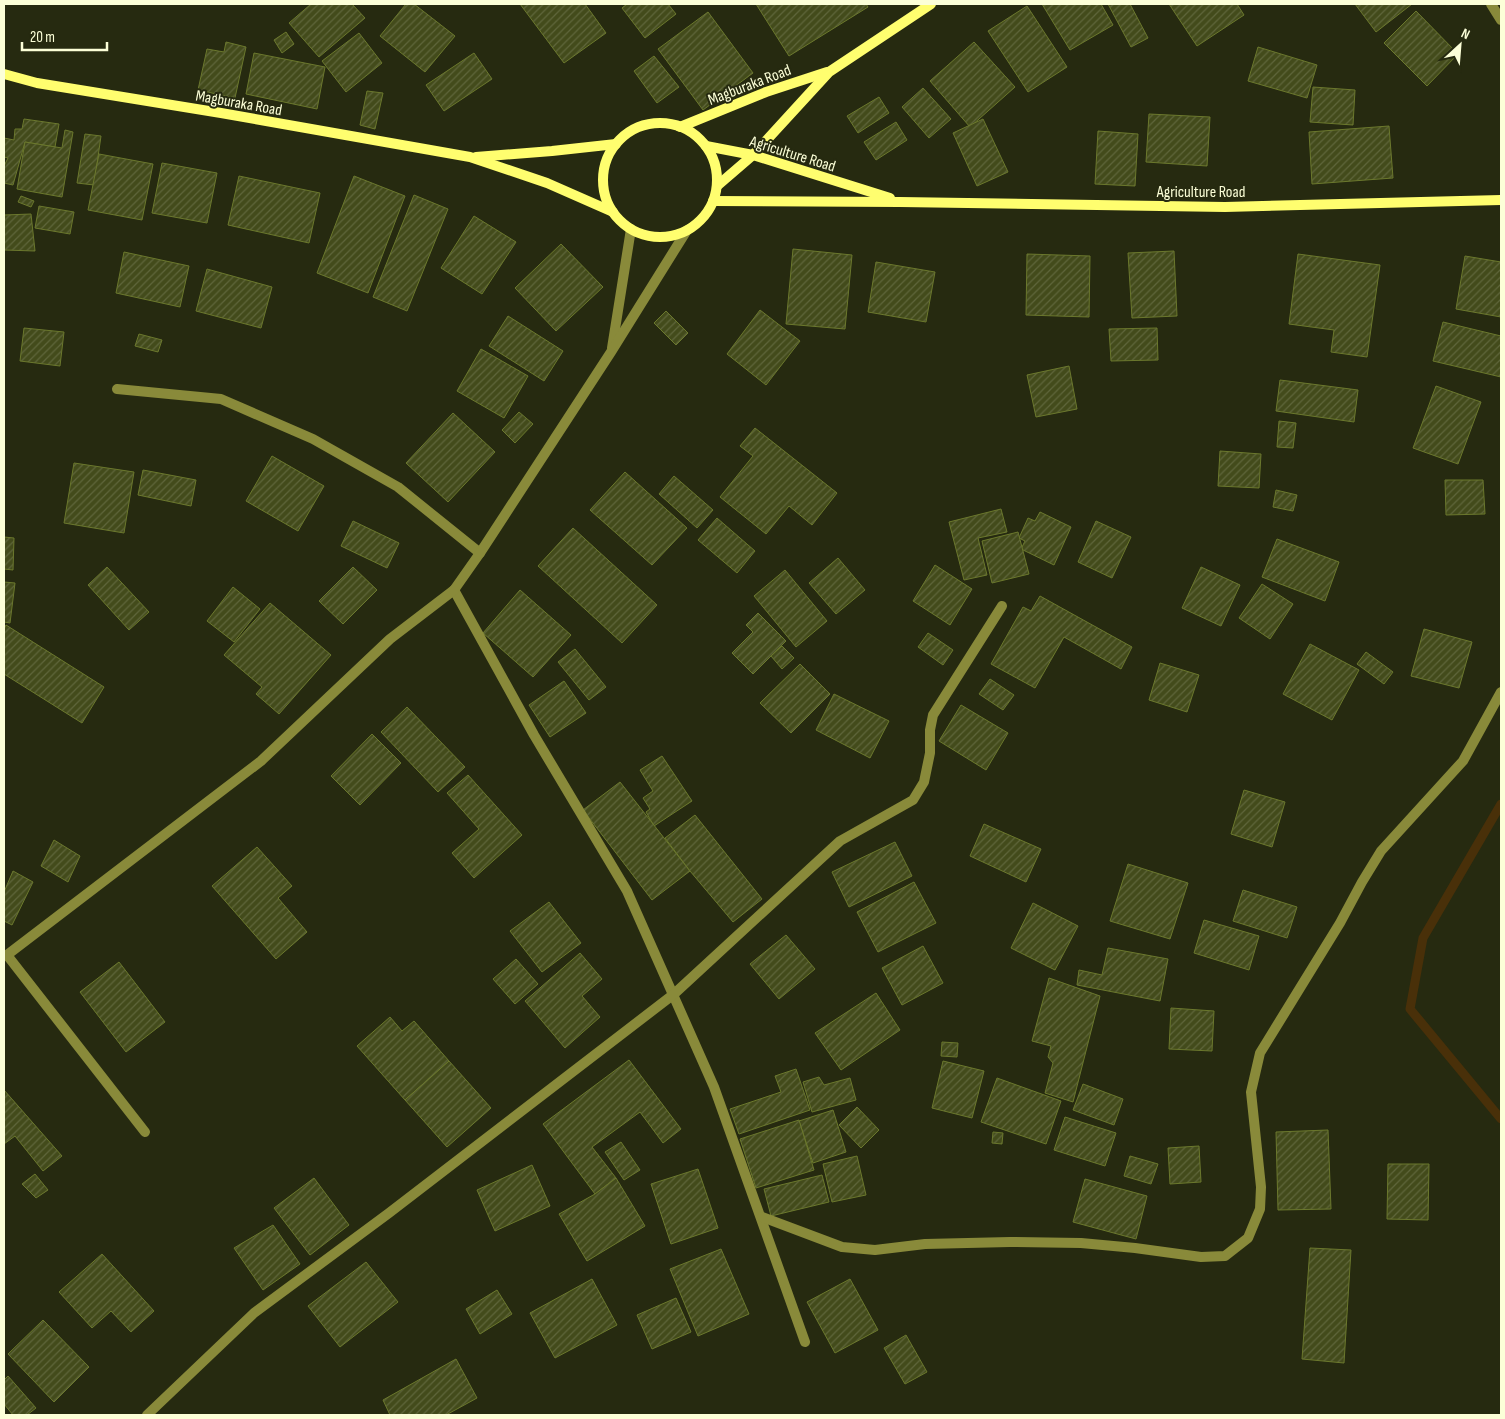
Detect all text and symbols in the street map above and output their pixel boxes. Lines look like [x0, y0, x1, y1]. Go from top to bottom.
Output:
scale bar [22, 20, 108, 52]
north arrow [1435, 20, 1485, 70]
text: N [1458, 24, 1473, 43]
text: 20 m [30, 28, 55, 47]
street label: Magburaka Road [705, 61, 794, 110]
street label: Magburaka Road [194, 87, 283, 120]
street label: Agriculture Road [746, 132, 838, 176]
street label: Agriculture Road [1156, 183, 1245, 202]

